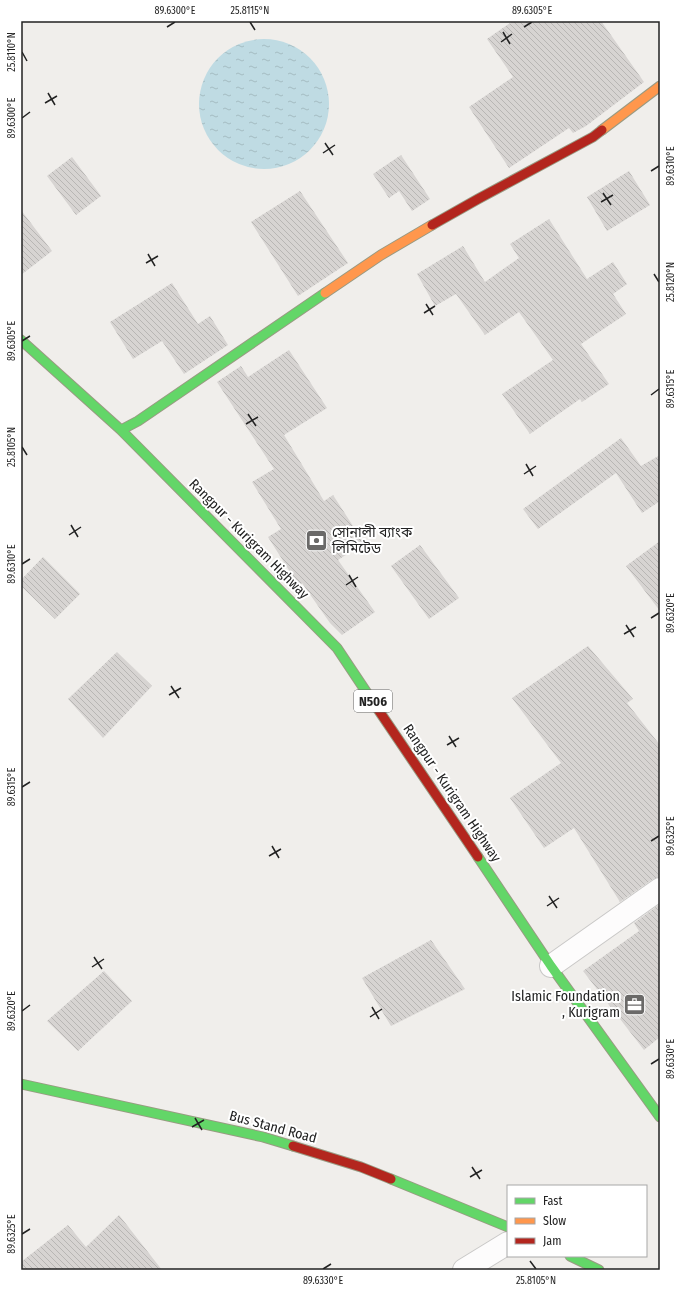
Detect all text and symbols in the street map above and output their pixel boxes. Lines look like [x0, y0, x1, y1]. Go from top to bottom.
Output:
text: 89.6300°E [155, 5, 196, 17]
text: 25.8115°N [231, 5, 269, 17]
text: 89.6305°E [512, 5, 552, 17]
text: 25.8110°N [6, 32, 18, 72]
text: 89.6300°E [6, 97, 18, 138]
text: 89.6310°E [665, 146, 677, 186]
text: 25.8120°N [665, 262, 677, 302]
text: 89.6305°E [6, 321, 18, 361]
text: 89.6315°E [665, 369, 677, 408]
text: 25.8105°N [6, 427, 18, 467]
street label: Rangpur - Kurigram Highway [186, 476, 313, 603]
place label: সোনালী ব্যাংক লিমিটেড [331, 524, 413, 557]
bank icon: সোনালী ব্যাংক লিমিটেড [303, 527, 329, 553]
text: 89.6310°E [6, 544, 18, 584]
text: 89.6320°E [665, 593, 677, 633]
road number: N506 [354, 690, 392, 712]
street label: Rangpur - Kurigram Highway [400, 721, 505, 866]
text: 89.6315°E [6, 767, 18, 806]
text: 89.6325°E [665, 816, 677, 856]
place label: Islamic Foundation , Kurigram [511, 988, 620, 1021]
text: 89.6320°E [6, 991, 18, 1031]
office icon: Islamic Foundation , Kurigram [622, 991, 648, 1017]
text: 89.6330°E [665, 1039, 677, 1079]
street label: Bus Stand Road [227, 1107, 319, 1147]
legend [507, 1185, 647, 1257]
text: Fast [543, 1194, 562, 1208]
text: 89.6325°E [6, 1214, 18, 1254]
text: Slow [543, 1214, 566, 1228]
text: Jam [543, 1234, 561, 1248]
text: 89.6330°E [303, 1275, 343, 1287]
text: 25.8105°N [516, 1275, 556, 1287]

